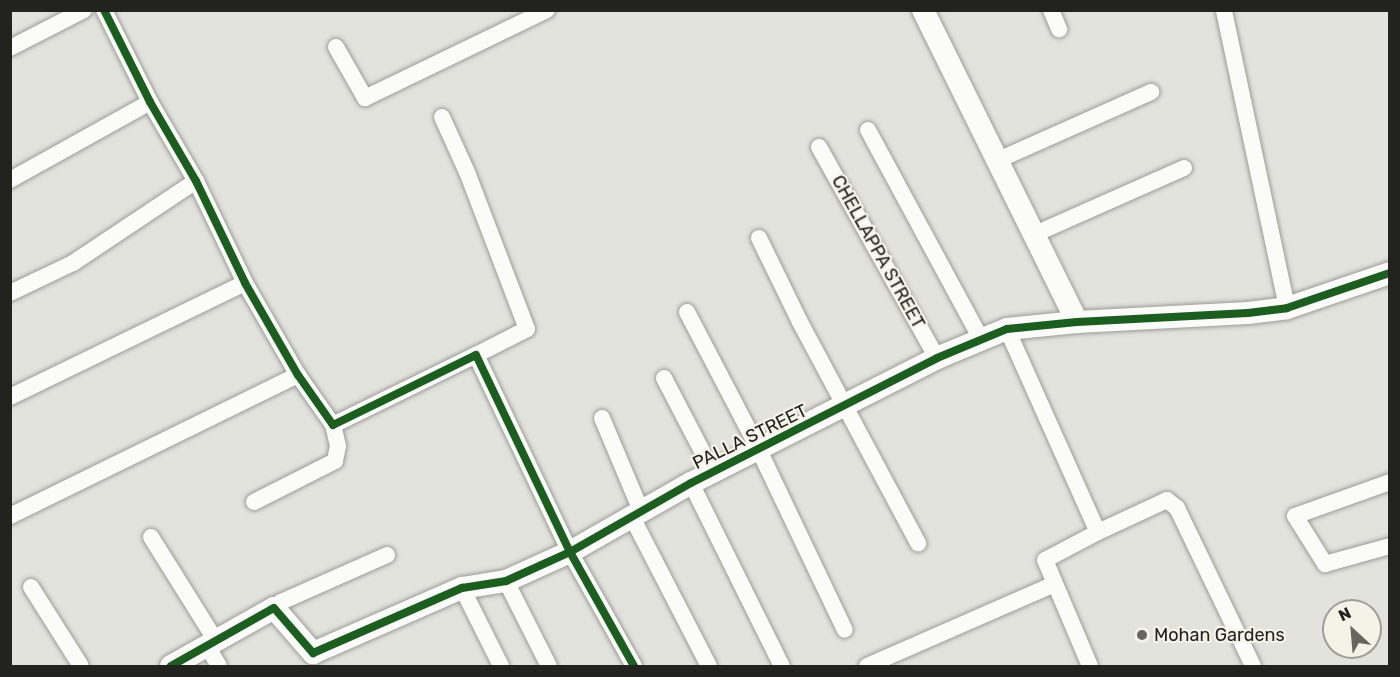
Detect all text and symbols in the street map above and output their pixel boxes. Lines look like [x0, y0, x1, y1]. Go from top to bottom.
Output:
street label: CHELLAPPA STREET [827, 171, 929, 333]
street label: PALLA STREET [689, 400, 811, 474]
north arrow [1322, 599, 1382, 659]
text: N [1335, 603, 1354, 625]
place label: Mohan Gardens [1154, 624, 1285, 646]
marker: Mohan Gardens [1135, 628, 1149, 642]

